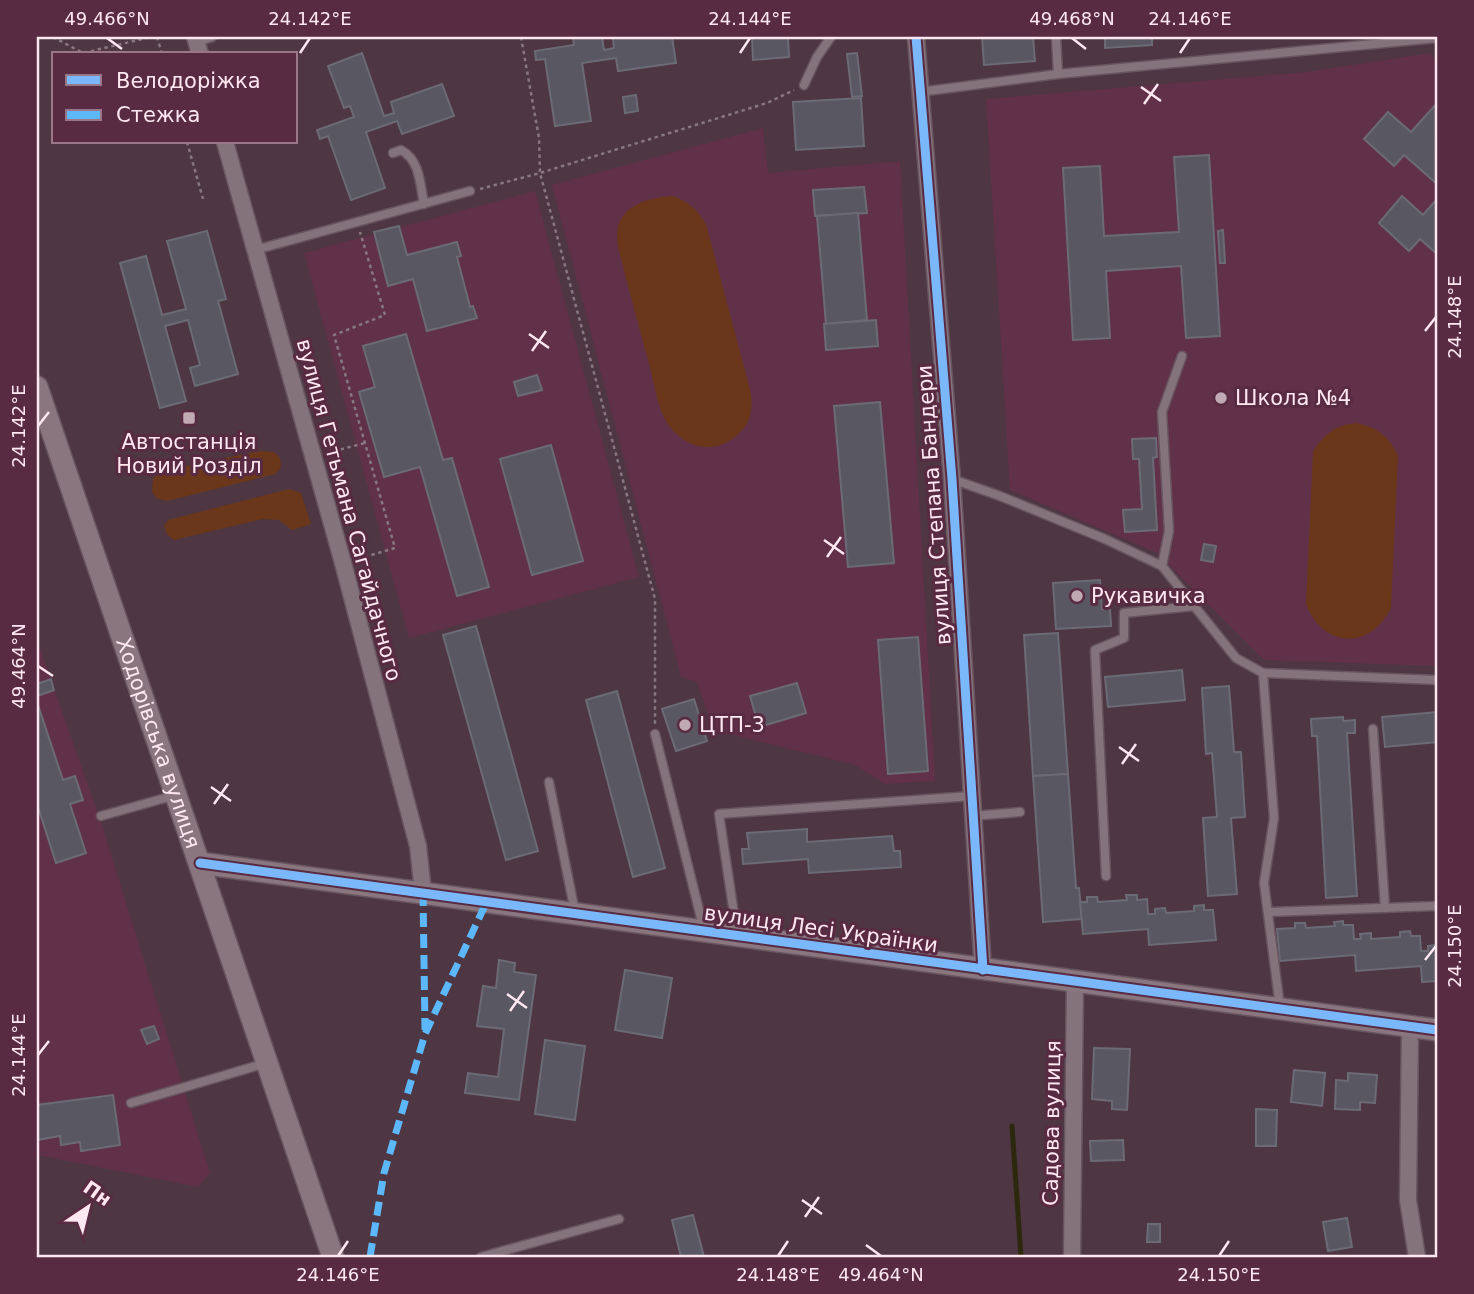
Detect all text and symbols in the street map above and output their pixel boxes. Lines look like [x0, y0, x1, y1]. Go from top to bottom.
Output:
text: 49.466°N [64, 8, 150, 29]
text: 24.142°E [268, 8, 352, 29]
text: 24.144°E [708, 8, 792, 29]
text: 49.468°N [1029, 8, 1115, 29]
text: 24.146°E [1148, 8, 1232, 29]
legend [52, 52, 298, 144]
text: Велодоріжка [116, 69, 261, 93]
text: Стежка [116, 103, 200, 127]
text: 24.148°E [1444, 275, 1465, 359]
street label: вулиця Гетьмана Сагайдачного [292, 336, 406, 684]
street label: вулиця Степана Бандери [912, 364, 956, 646]
text: 24.142°E [8, 384, 29, 468]
place label: Школа №4 [1235, 386, 1351, 410]
marker: Школа №4 [1213, 390, 1229, 406]
marker: Автостанція Новий Розділ [181, 410, 197, 426]
place label: Автостанція Новий Розділ [116, 430, 262, 478]
place label: Рукавичка [1091, 584, 1206, 608]
marker: Рукавичка [1069, 588, 1085, 604]
text: 49.464°N [8, 623, 29, 709]
street label: Ходорівська вулиця [111, 634, 205, 852]
place label: ЦТП-3 [699, 713, 765, 737]
marker: ЦТП-3 [677, 717, 693, 733]
street label: вулиця Лесі Українки [703, 901, 939, 957]
text: 24.150°E [1444, 904, 1465, 988]
text: 24.144°E [8, 1013, 29, 1097]
street label: Садова вулиця [1039, 1040, 1065, 1206]
north arrow [52, 1172, 122, 1242]
text: Пн [80, 1176, 116, 1210]
text: 24.146°E [296, 1264, 380, 1285]
text: 24.148°E [736, 1264, 820, 1285]
text: 49.464°N [838, 1264, 924, 1285]
text: 24.150°E [1177, 1264, 1261, 1285]

